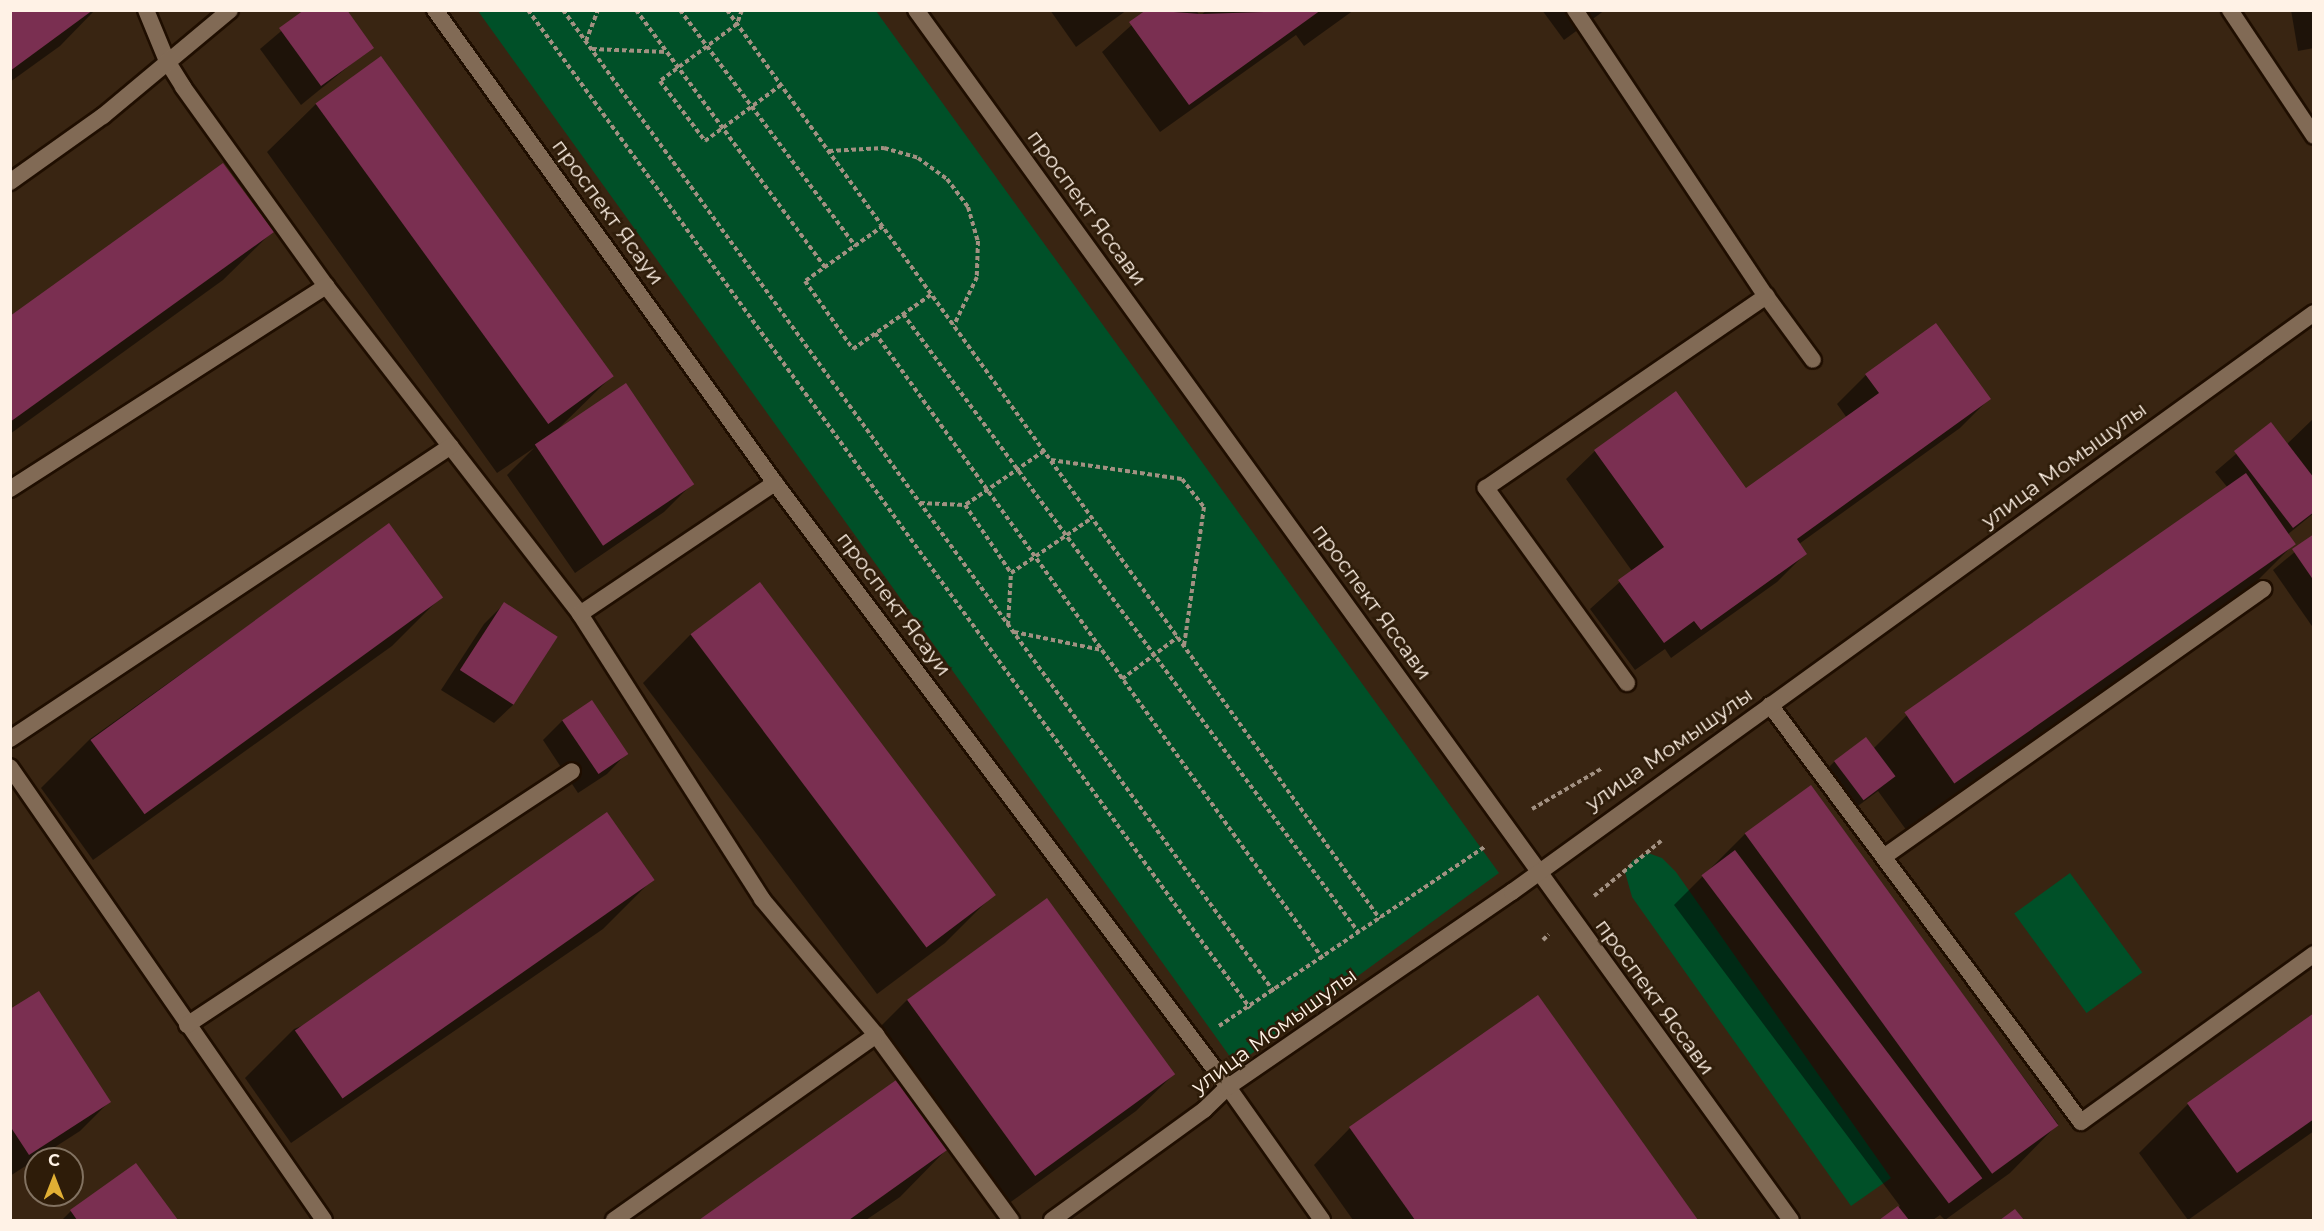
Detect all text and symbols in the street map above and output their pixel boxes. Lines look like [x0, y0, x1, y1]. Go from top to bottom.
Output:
street label: проспект Яссави [1022, 125, 1152, 291]
street label: проспект Ясауи [547, 134, 669, 290]
street label: улица Момышулы [1976, 397, 2152, 533]
street label: проспект Яссави [1307, 519, 1437, 685]
street label: проспект Ясауи [832, 527, 956, 681]
street label: улица Момышулы [1581, 682, 1757, 816]
street label: проспект Яссави [1590, 914, 1720, 1080]
street label: улица Момышулы [1186, 963, 1362, 1099]
north arrow [24, 1147, 84, 1207]
text: С [48, 1151, 60, 1170]

